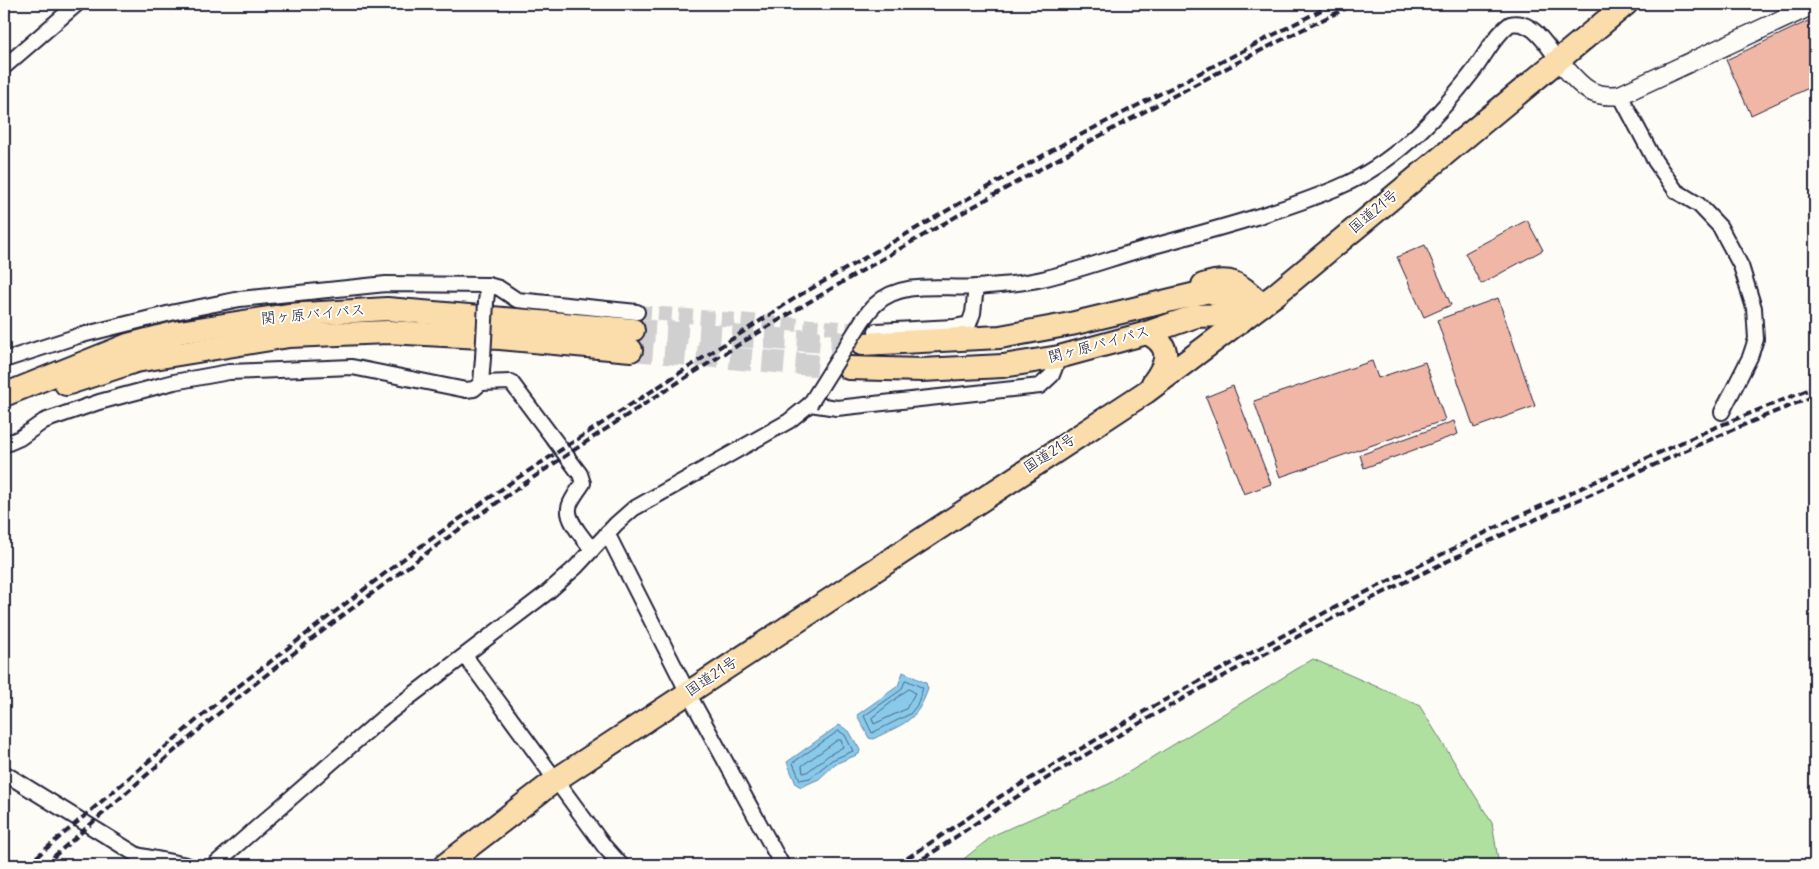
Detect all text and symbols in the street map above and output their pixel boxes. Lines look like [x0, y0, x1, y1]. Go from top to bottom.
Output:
street label: 国道21号 [1345, 185, 1403, 239]
street label: 関ヶ原バイパス [260, 300, 366, 330]
street label: 関ヶ原バイパス [1046, 322, 1152, 368]
street label: 国道21号 [1020, 430, 1080, 478]
street label: 国道21号 [682, 652, 742, 702]

